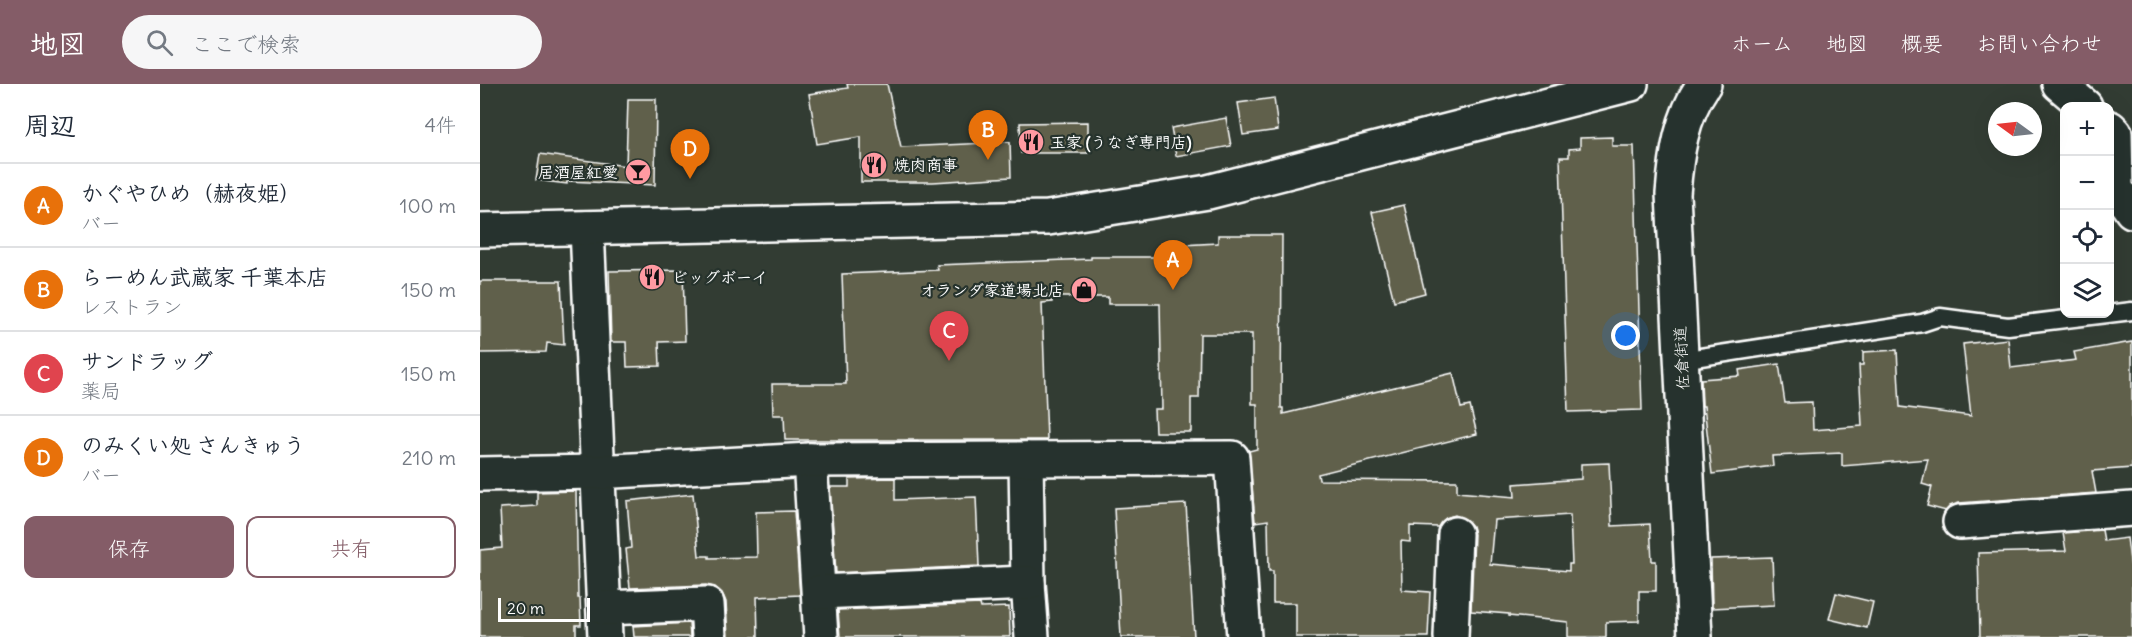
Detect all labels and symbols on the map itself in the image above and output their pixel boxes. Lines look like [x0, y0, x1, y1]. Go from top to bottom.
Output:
north arrow [1988, 102, 2042, 156]
pin: B [968, 110, 1008, 160]
restaurant icon: 玉家 (うなぎ専門店) [1016, 127, 1046, 157]
pin: D [670, 130, 710, 179]
place label: 玉家 (うなぎ専門店) [1050, 132, 1192, 153]
restaurant icon: 焼肉商事 [859, 150, 889, 180]
place label: 焼肉商事 [894, 155, 958, 175]
bar icon: 居酒屋紅愛 [623, 157, 653, 187]
place label: 居酒屋紅愛 [538, 162, 618, 182]
pin: A [1154, 240, 1192, 290]
restaurant icon: ビッグボーイ [637, 262, 667, 292]
place label: ビッグボーイ [672, 267, 768, 287]
shop icon: オランダ家道場北店 [1069, 275, 1099, 305]
place label: オランダ家道場北店 [920, 280, 1064, 300]
pin: C [930, 312, 968, 361]
your location [1611, 321, 1640, 350]
street label: 佐倉街道 [1669, 326, 1693, 390]
scale bar [498, 595, 590, 622]

